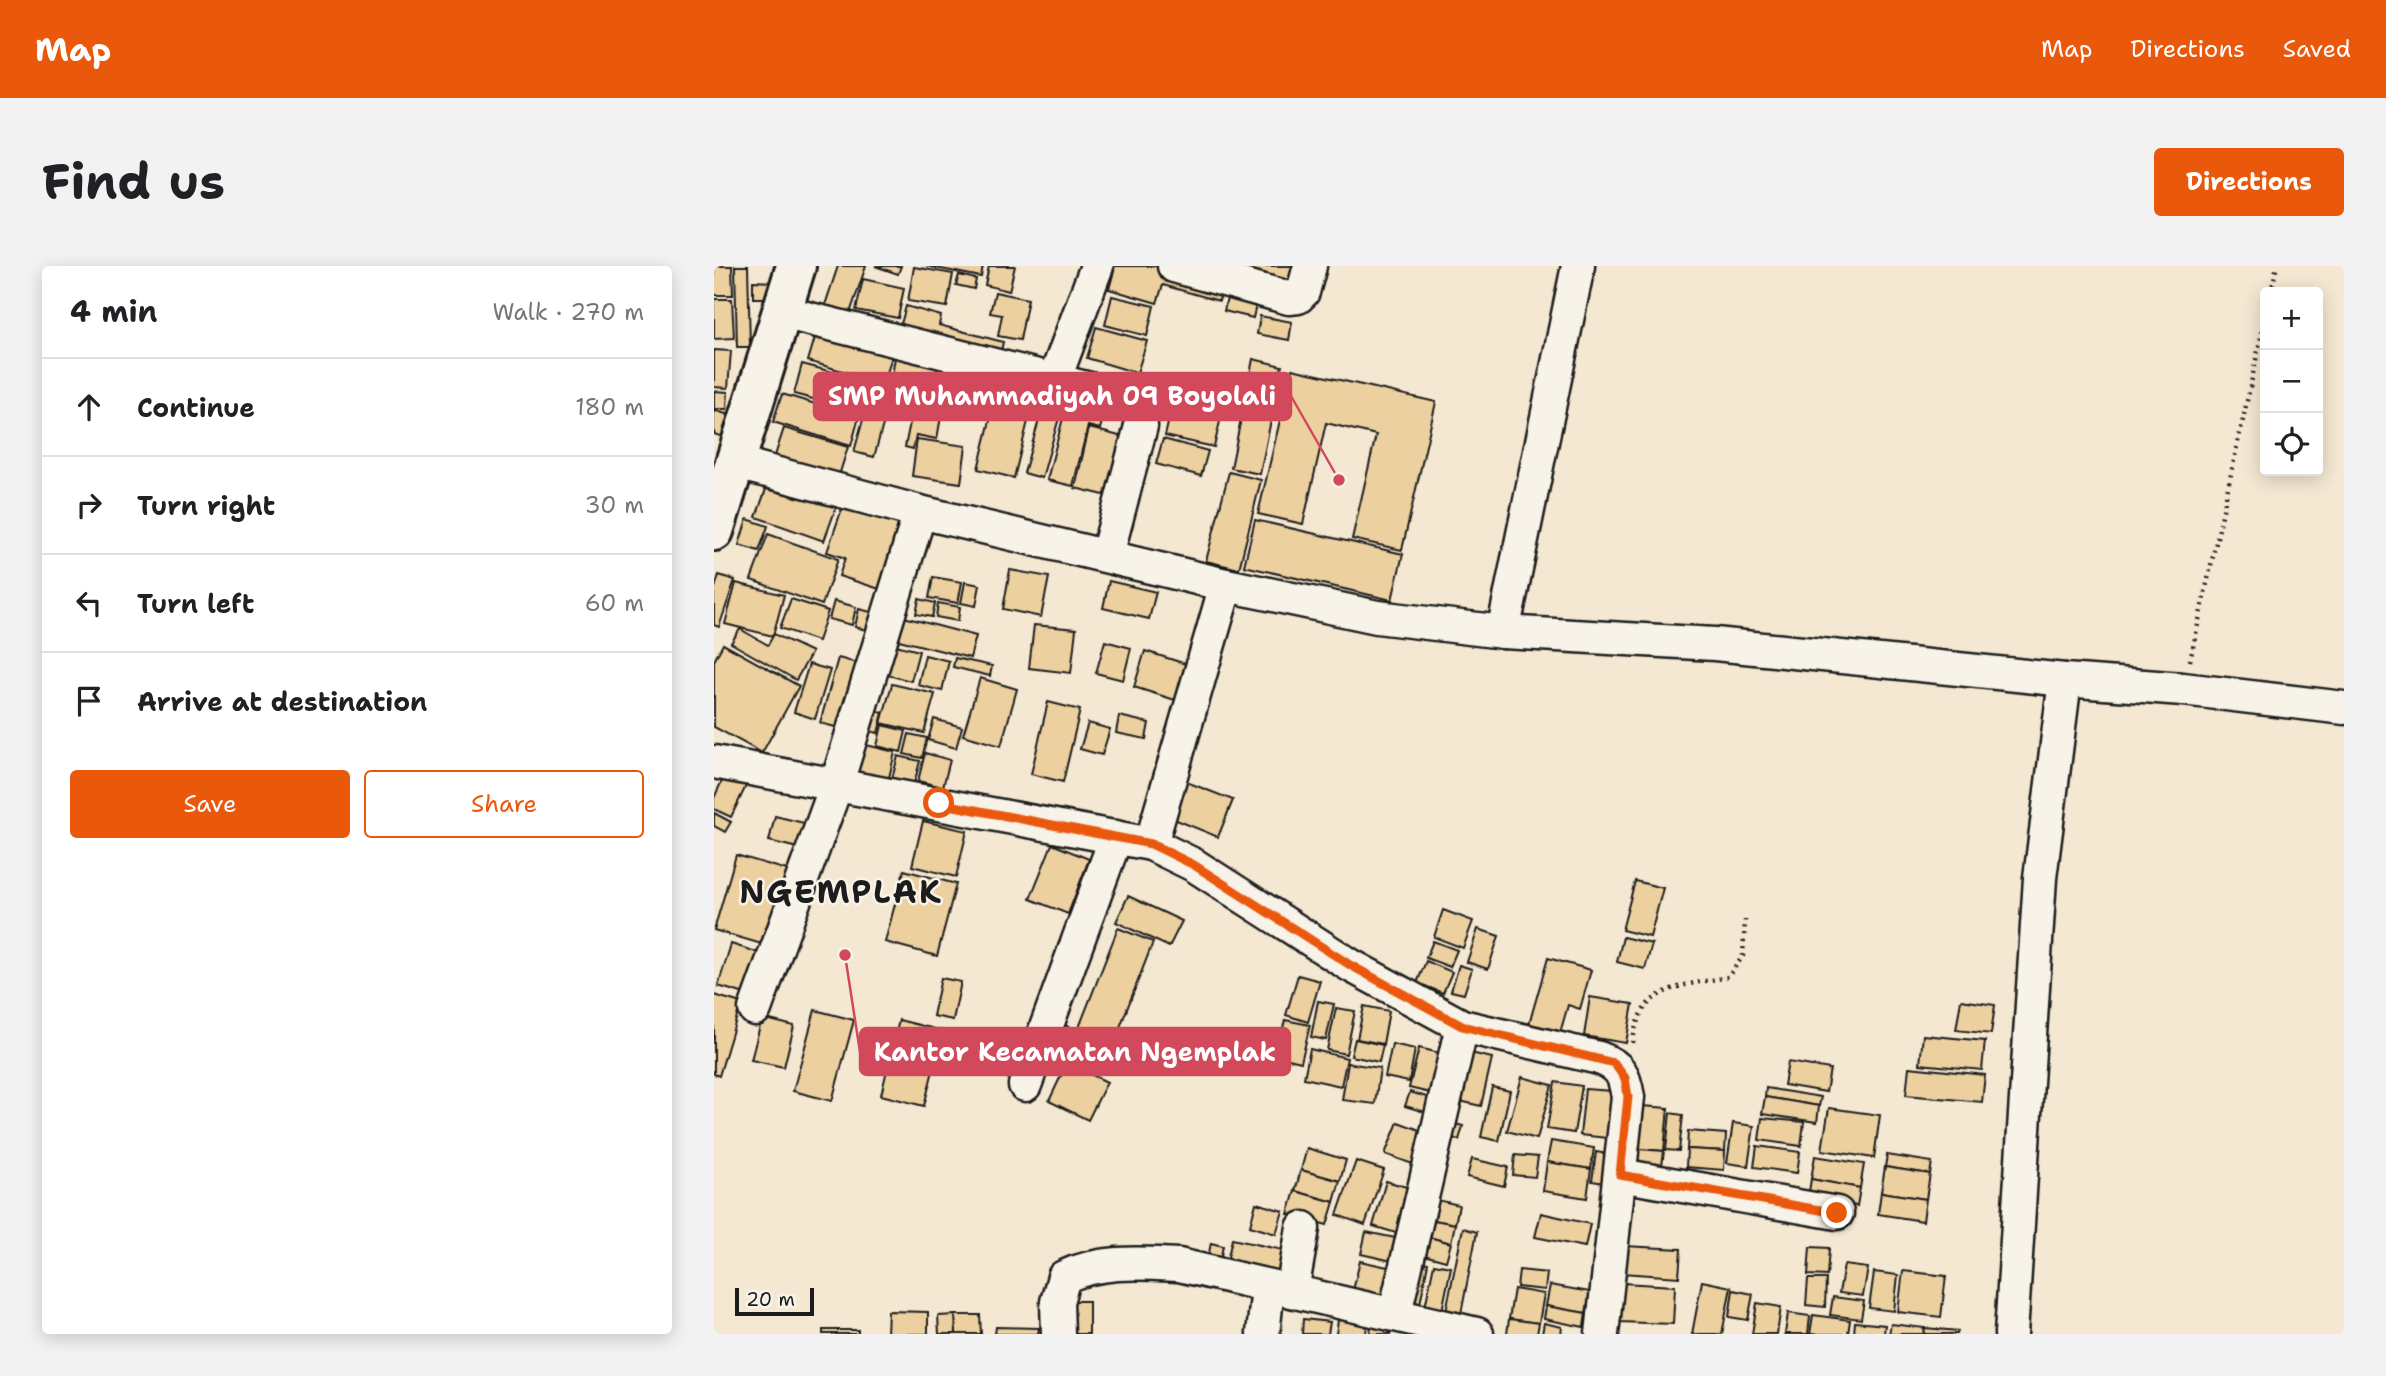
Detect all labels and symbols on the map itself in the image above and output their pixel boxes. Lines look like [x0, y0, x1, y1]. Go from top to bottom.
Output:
callout: SMP Muhammadiyah 09 Boyolali [814, 373, 1291, 420]
text: SMP Muhammadiyah 09 Boyolali [828, 378, 1276, 413]
route start [923, 787, 954, 818]
district label: NGEMPLAK [739, 870, 943, 913]
callout: Kantor Kecamatan Ngemplak [860, 1028, 1290, 1075]
text: Kantor Kecamatan Ngemplak [874, 1034, 1276, 1069]
route end [1821, 1197, 1852, 1228]
scale bar [735, 1285, 814, 1317]

